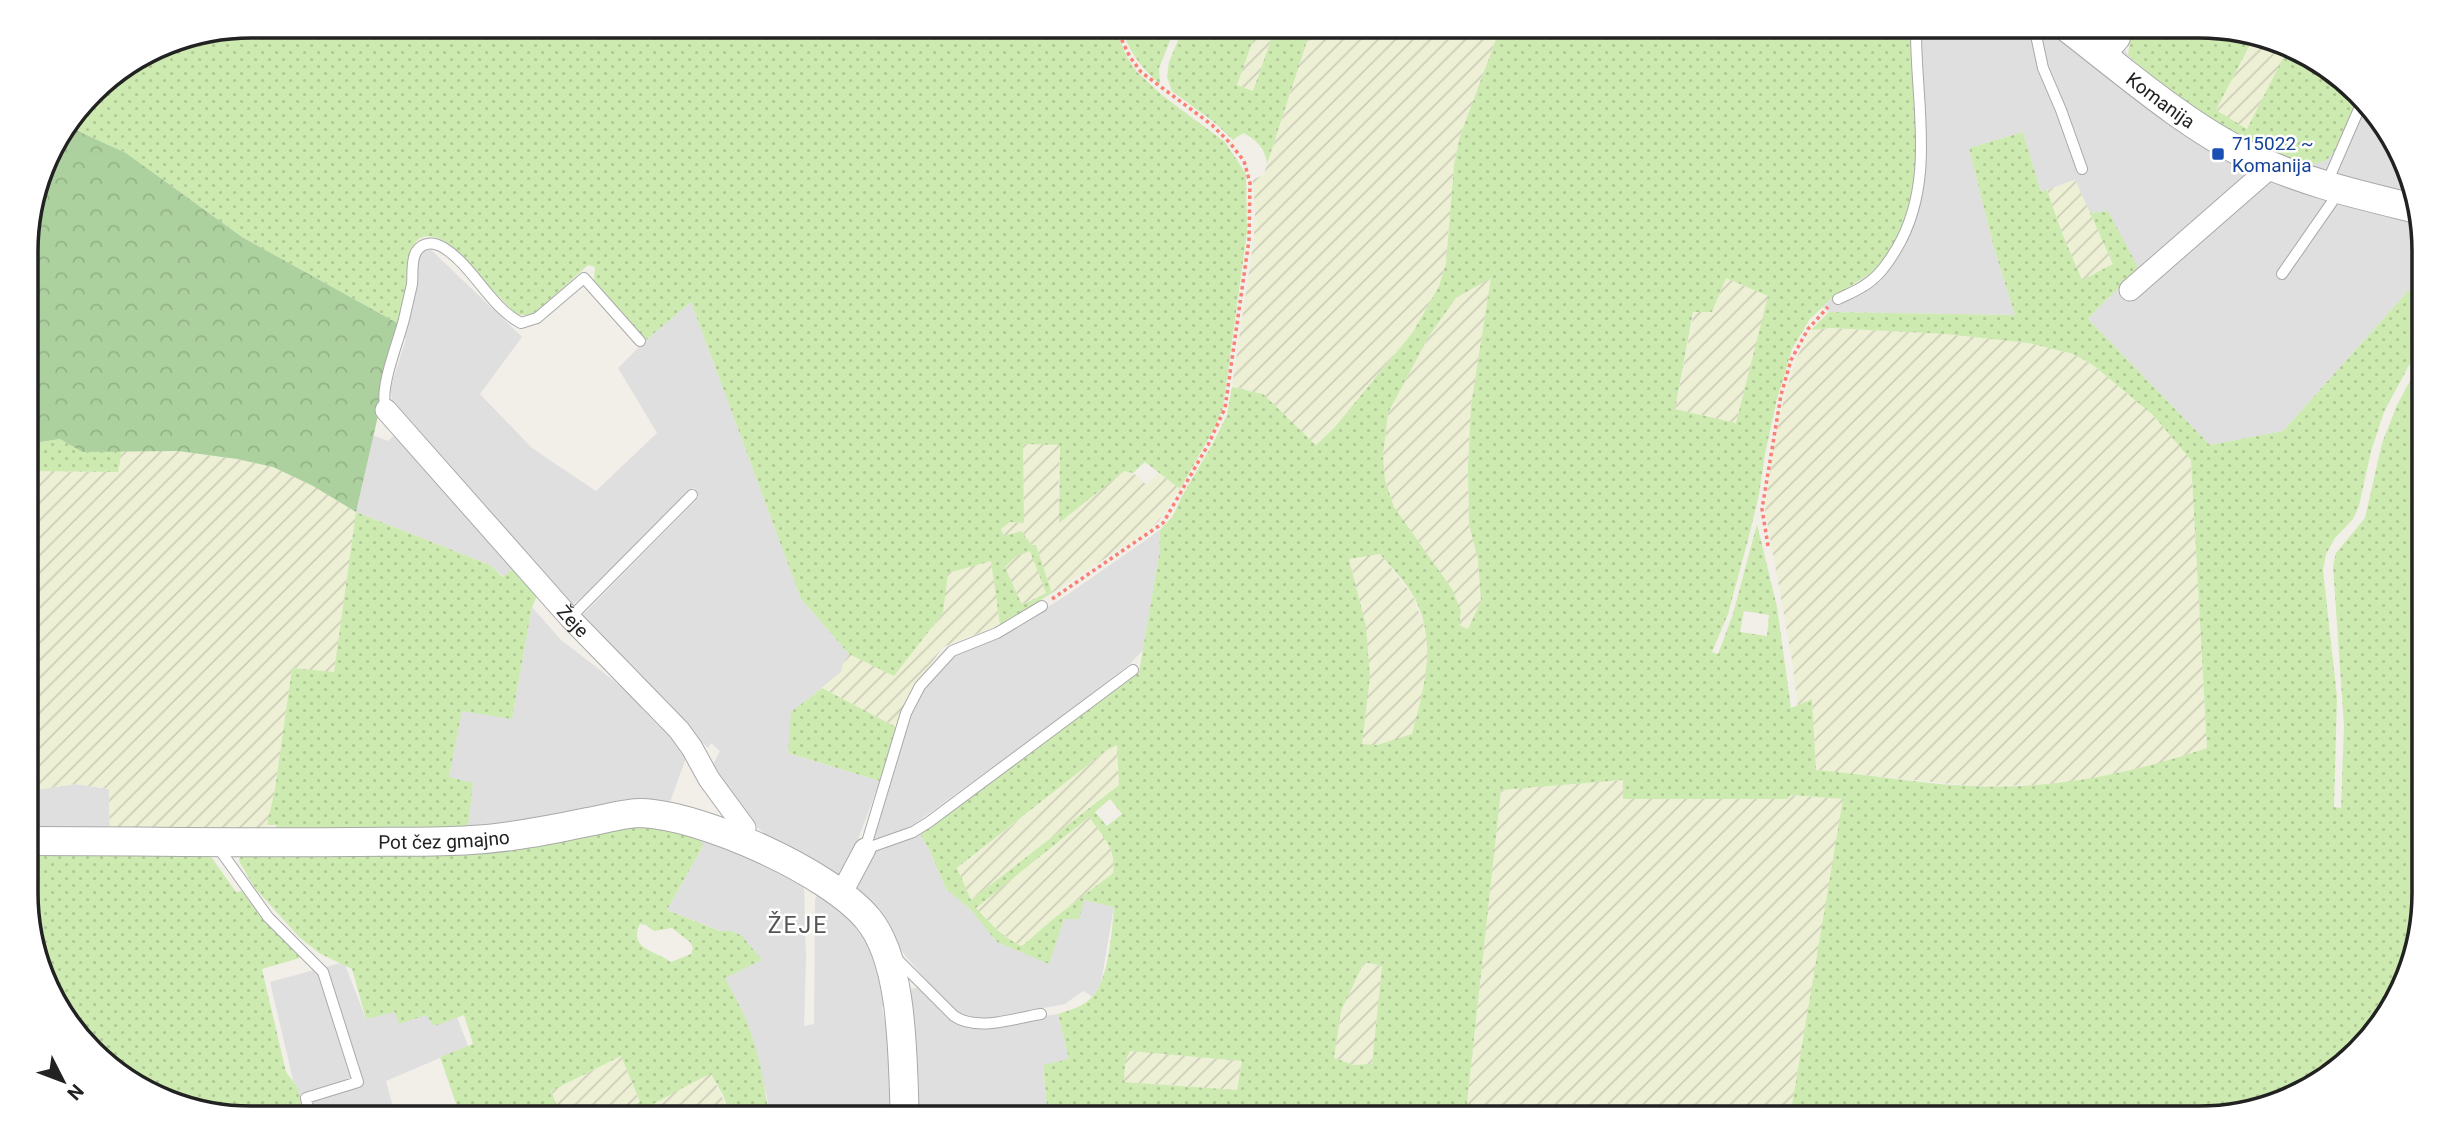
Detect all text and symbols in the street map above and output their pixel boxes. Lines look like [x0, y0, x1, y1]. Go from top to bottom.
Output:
street label: Komanija [2121, 67, 2199, 133]
place label: 715022 ~ Komanija [2232, 132, 2314, 177]
marker: 715022 ~ Komanija [2210, 146, 2226, 162]
street label: Žeje [552, 600, 593, 642]
street label: Pot čez gmajno [378, 825, 511, 854]
district label: ŽEJE [768, 911, 828, 939]
north arrow [28, 1046, 98, 1116]
text: N [62, 1079, 88, 1105]

